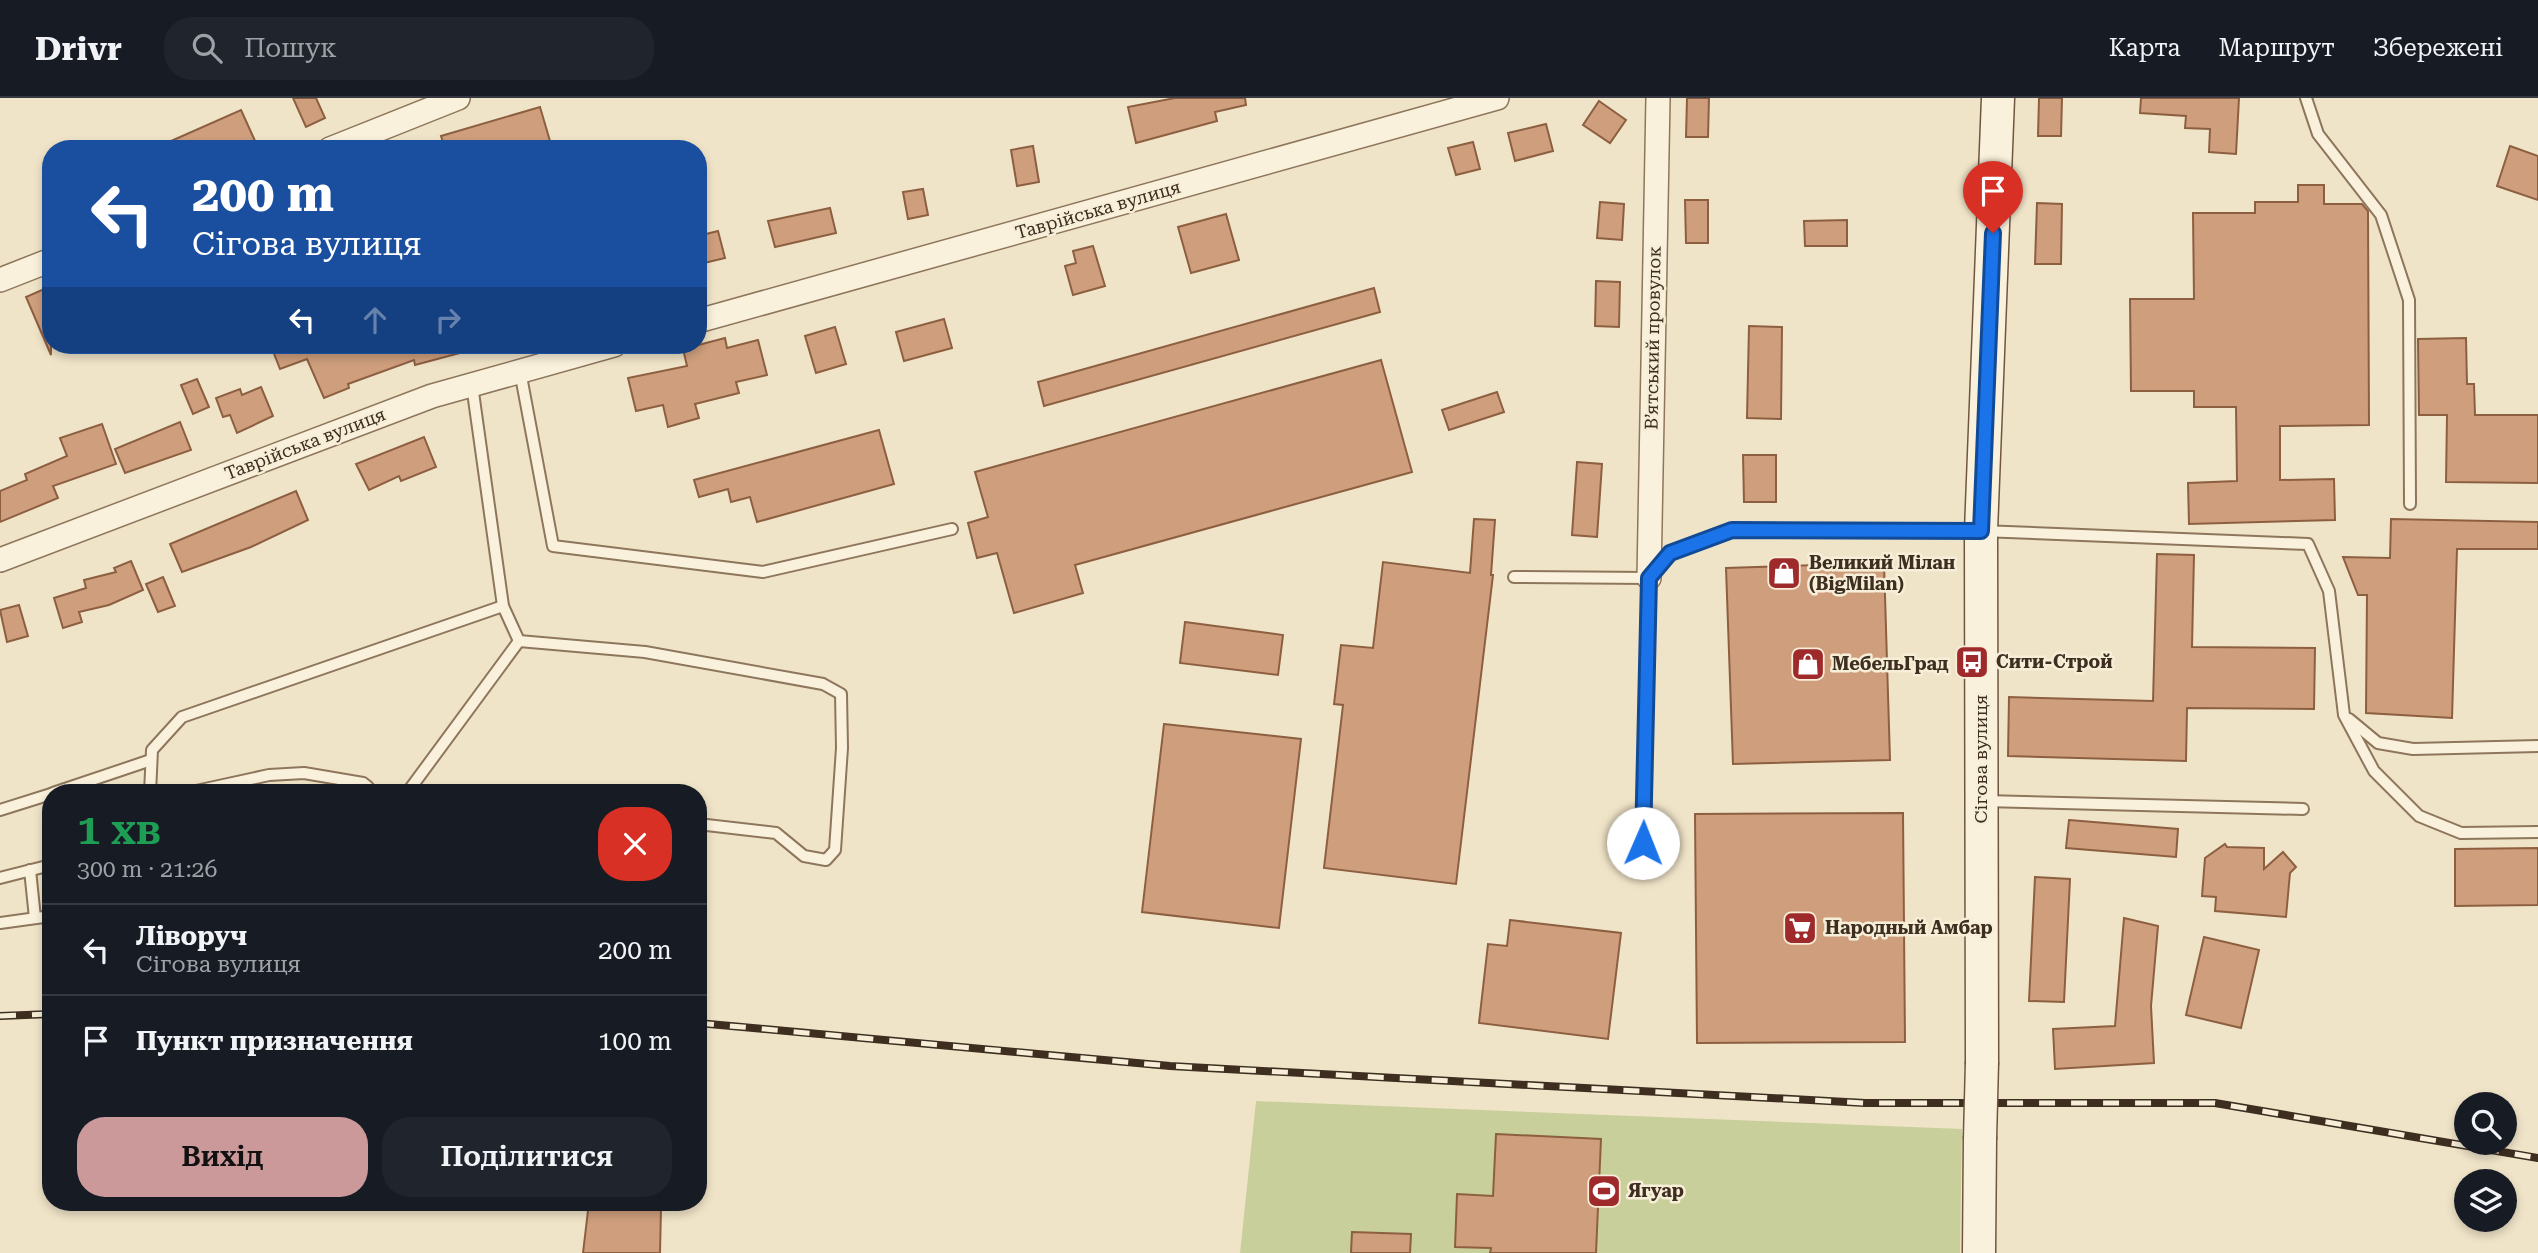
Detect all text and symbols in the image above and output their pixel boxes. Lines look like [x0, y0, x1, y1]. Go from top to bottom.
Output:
search box [164, 17, 654, 80]
text: Drivr [35, 29, 122, 68]
icon: search [188, 29, 226, 67]
text: Пошук [244, 33, 337, 63]
text: Карта [2109, 34, 2181, 62]
text: Маршрут [2219, 34, 2335, 62]
text: Збережені [2373, 34, 2503, 62]
pin [1963, 161, 2023, 233]
text: 200 m [192, 166, 334, 223]
icon: left [77, 168, 168, 259]
icon: arrive [1974, 172, 2012, 210]
street label: Таврійська вулиця [1013, 176, 1183, 243]
text: Сігова вулиця [192, 225, 421, 263]
street label: В’ятський провулок [1640, 246, 1665, 430]
icon: left [283, 301, 321, 339]
icon: ahead [356, 301, 394, 339]
icon: right [429, 301, 467, 339]
street label: Таврійська вулиця [221, 403, 388, 484]
place label: Великий Мілан (BigMilan) [1809, 552, 1955, 594]
shop icon: Великий Мілан (BigMilan) [1765, 554, 1803, 592]
bus stop icon: Сити-Строй [1953, 643, 1991, 681]
shop icon: МебельГрад [1789, 645, 1827, 683]
place label: Сити-Строй [1996, 651, 2113, 672]
place label: МебельГрад [1832, 653, 1949, 674]
street label: Сігова вулиця [1970, 694, 1991, 824]
text: 1 хв [77, 805, 161, 854]
position arrow [1606, 806, 1680, 880]
button: close [598, 807, 672, 881]
text: 300 m · 21:26 [77, 856, 217, 883]
supermarket icon: Народный Амбар [1781, 909, 1819, 947]
place label: Народный Амбар [1825, 917, 1993, 938]
text: Ліворуч [136, 921, 247, 951]
icon: left [77, 931, 115, 969]
text: 200 m [598, 935, 672, 965]
text: Сігова вулиця [136, 951, 301, 978]
icon: arrive [77, 1022, 115, 1060]
text: Пункт призначення [136, 1026, 413, 1056]
text: 100 m [598, 1026, 672, 1056]
map controls [2454, 1092, 2517, 1232]
button: search [2454, 1092, 2517, 1155]
button: Вихід [77, 1117, 368, 1197]
button: Поділитися [382, 1117, 672, 1197]
button: layers [2454, 1169, 2517, 1232]
sports icon: Ягуар [1585, 1172, 1623, 1210]
place label: Ягуар [1628, 1180, 1684, 1201]

